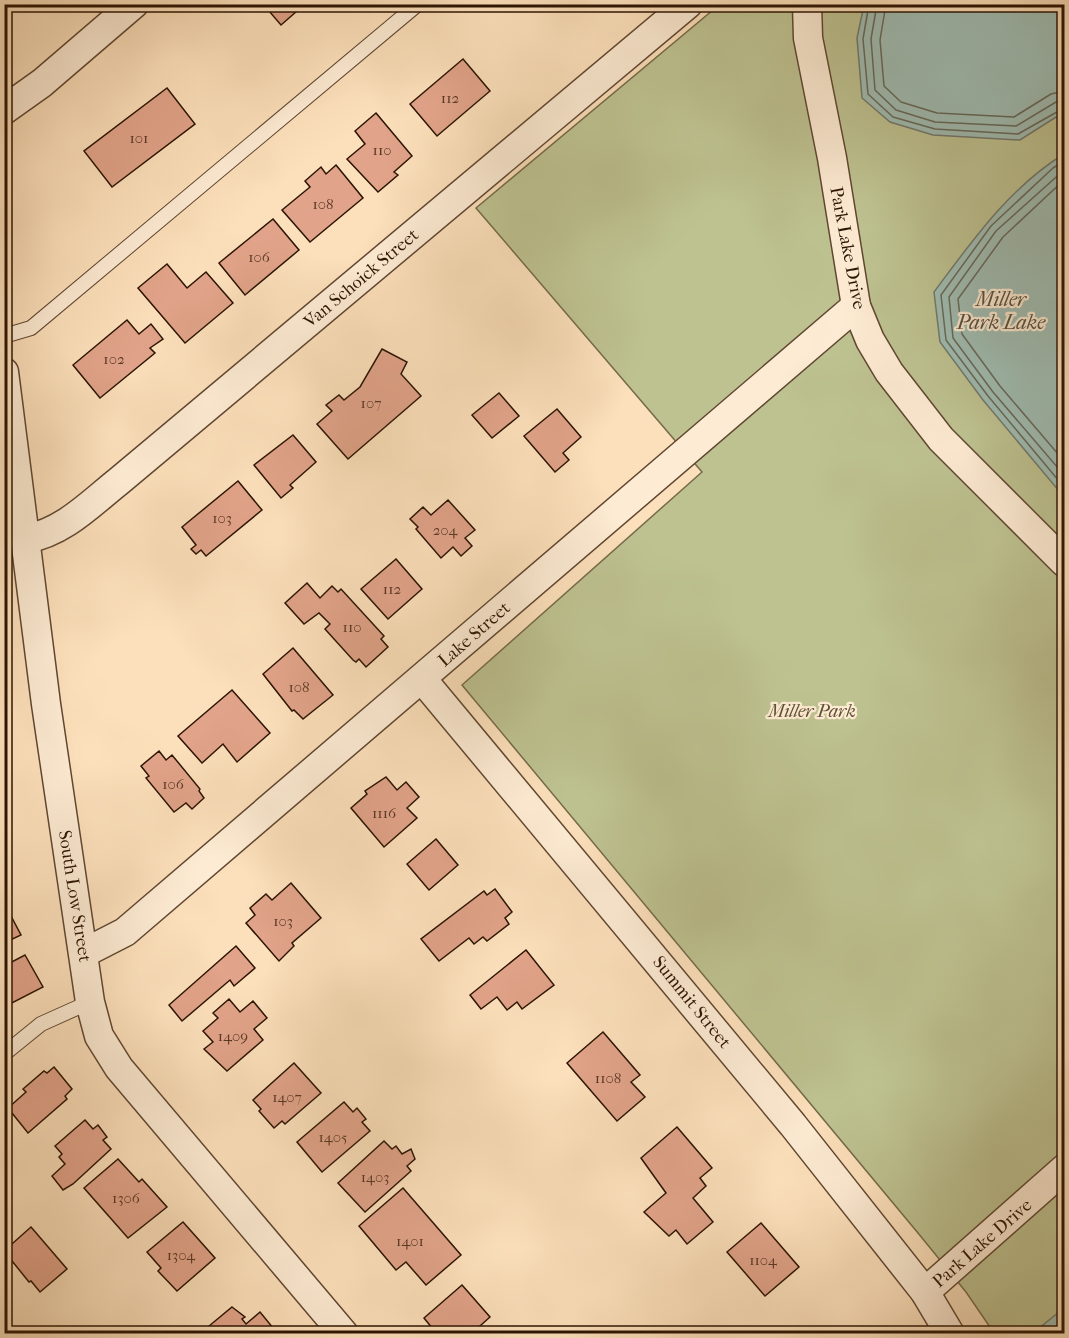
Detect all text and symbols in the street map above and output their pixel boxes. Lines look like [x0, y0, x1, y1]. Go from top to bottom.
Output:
house number: 112 [441, 89, 459, 107]
house number: 101 [130, 129, 148, 147]
house number: 110 [373, 141, 391, 159]
street label: Park Lake Drive [825, 185, 870, 311]
house number: 108 [312, 195, 334, 213]
street label: Van Schoick Street [299, 224, 423, 333]
house number: 106 [248, 248, 271, 266]
water label: Miller Park Lake [956, 288, 1046, 334]
house number: 102 [103, 350, 125, 368]
house number: 107 [361, 394, 381, 412]
house number: 103 [212, 509, 232, 527]
house number: 204 [433, 521, 458, 539]
house number: 112 [383, 580, 401, 598]
street label: Lake Street [434, 597, 515, 671]
house number: 110 [343, 618, 361, 636]
house number: 108 [288, 678, 310, 696]
park label: Miller Park [766, 701, 856, 722]
house number: 106 [162, 775, 185, 793]
house number: 1116 [372, 804, 397, 822]
street label: South Low Street [54, 829, 95, 964]
house number: 103 [273, 912, 293, 930]
street label: Summit Street [648, 952, 735, 1053]
house number: 1409 [218, 1027, 248, 1045]
house number: 1108 [595, 1069, 621, 1087]
house number: 1407 [272, 1088, 302, 1106]
house number: 1405 [319, 1128, 347, 1146]
house number: 1403 [361, 1168, 389, 1186]
house number: 1306 [112, 1189, 141, 1207]
street label: Park Lake Drive [928, 1195, 1036, 1292]
house number: 1401 [396, 1232, 424, 1250]
house number: 1304 [167, 1246, 196, 1264]
house number: 1104 [749, 1251, 778, 1269]

